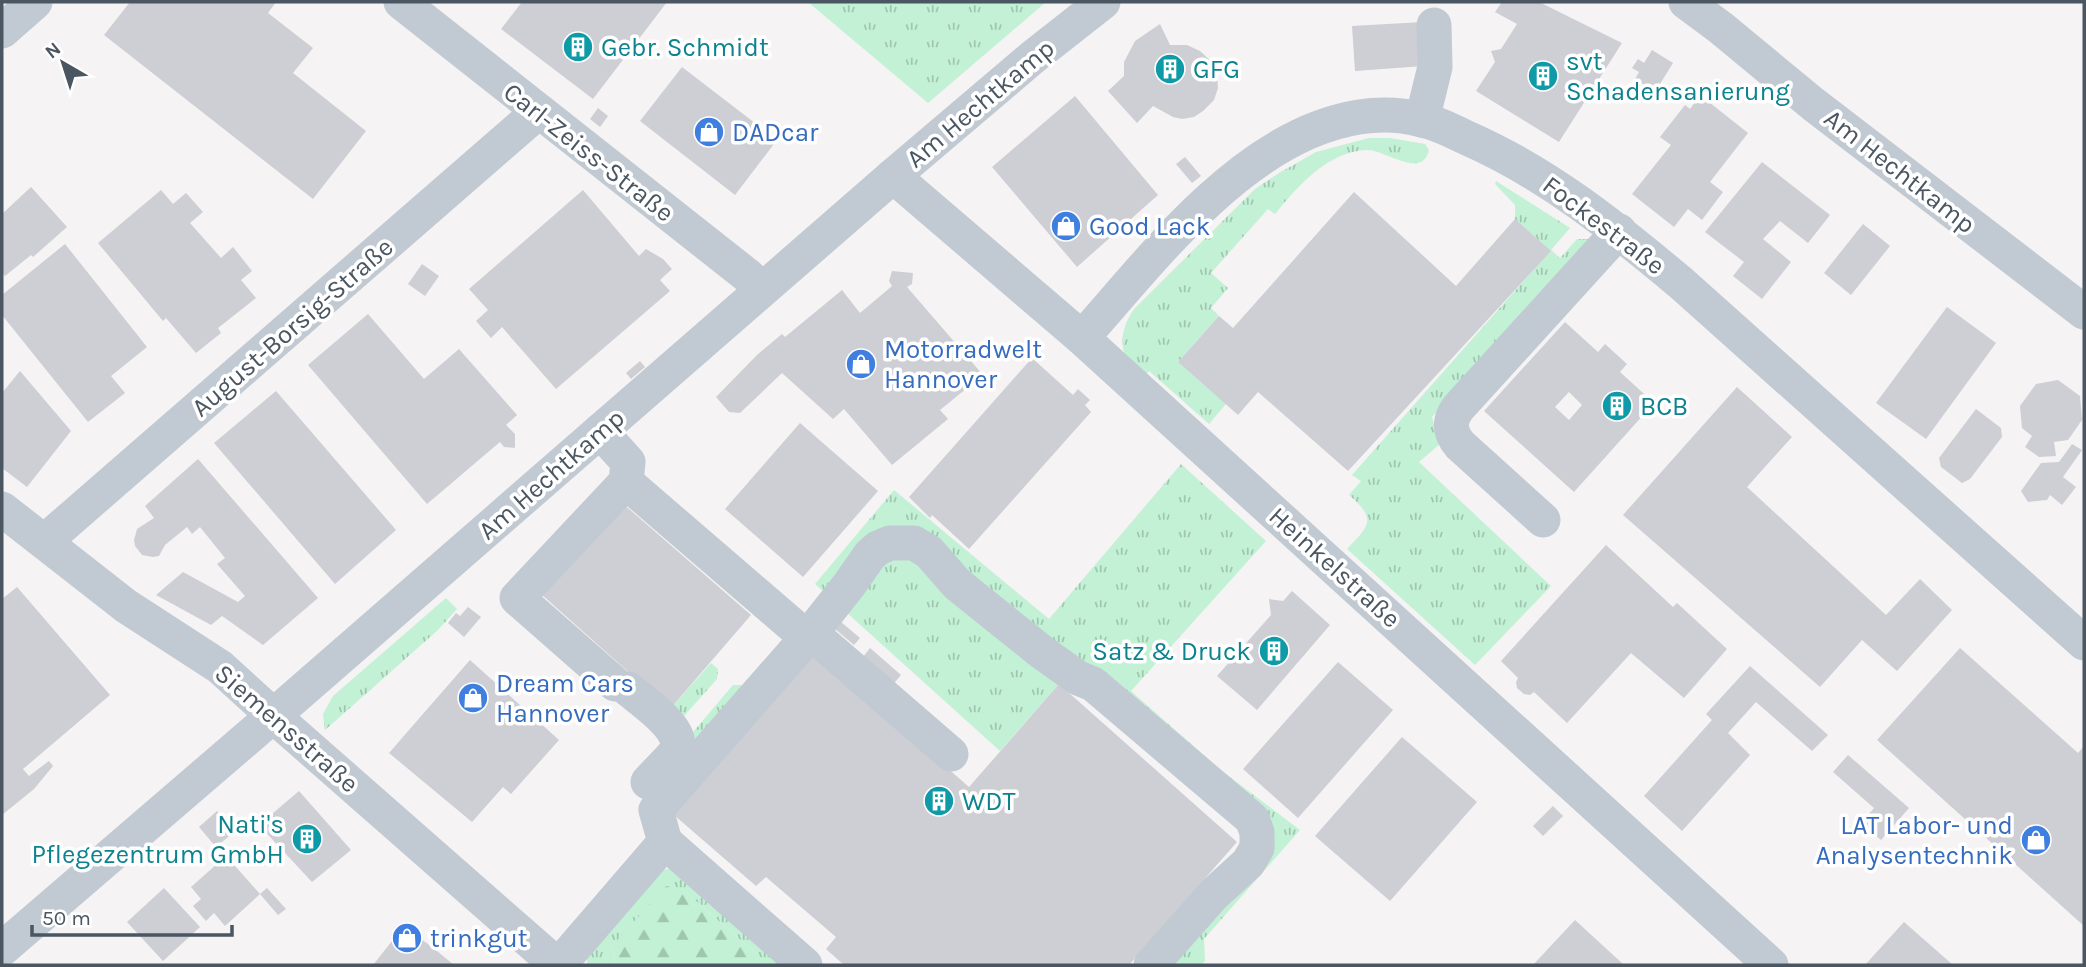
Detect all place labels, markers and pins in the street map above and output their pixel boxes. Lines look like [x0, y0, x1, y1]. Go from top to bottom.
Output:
building icon: Gebr. Schmidt [561, 30, 595, 64]
place label: Gebr. Schmidt [601, 32, 769, 63]
place label: svt Schadensanierung [1566, 46, 1790, 107]
building icon: GFG [1153, 52, 1187, 86]
place label: GFG [1193, 54, 1240, 85]
building icon: svt Schadensanierung [1526, 59, 1560, 93]
shop icon: DADcar [692, 115, 726, 149]
place label: DADcar [732, 117, 819, 148]
shop icon: Good Lack [1049, 209, 1083, 243]
place label: Good Lack [1089, 211, 1210, 242]
place label: Motorradwelt Hannover [884, 334, 1042, 395]
shop icon: Motorradwelt Hannover [844, 347, 878, 381]
building icon: BCB [1600, 389, 1634, 423]
place label: BCB [1640, 391, 1688, 422]
building icon: Satz & Druck [1257, 634, 1291, 668]
place label: Satz & Druck [1092, 636, 1251, 667]
place label: Dream Cars Hannover [496, 668, 634, 729]
shop icon: Dream Cars Hannover [456, 681, 490, 715]
building icon: WDT [922, 784, 956, 818]
place label: WDT [962, 786, 1015, 817]
place label: Nati's Pflegezentrum GmbH [31, 809, 284, 870]
place label: LAT Labor- und Analysentechnik [1816, 810, 2013, 871]
building icon: Nati's Pflegezentrum GmbH [290, 822, 324, 856]
shop icon: LAT Labor- und Analysentechnik [2019, 823, 2053, 857]
shop icon: trinkgut [390, 921, 424, 955]
place label: trinkgut [430, 923, 528, 954]

